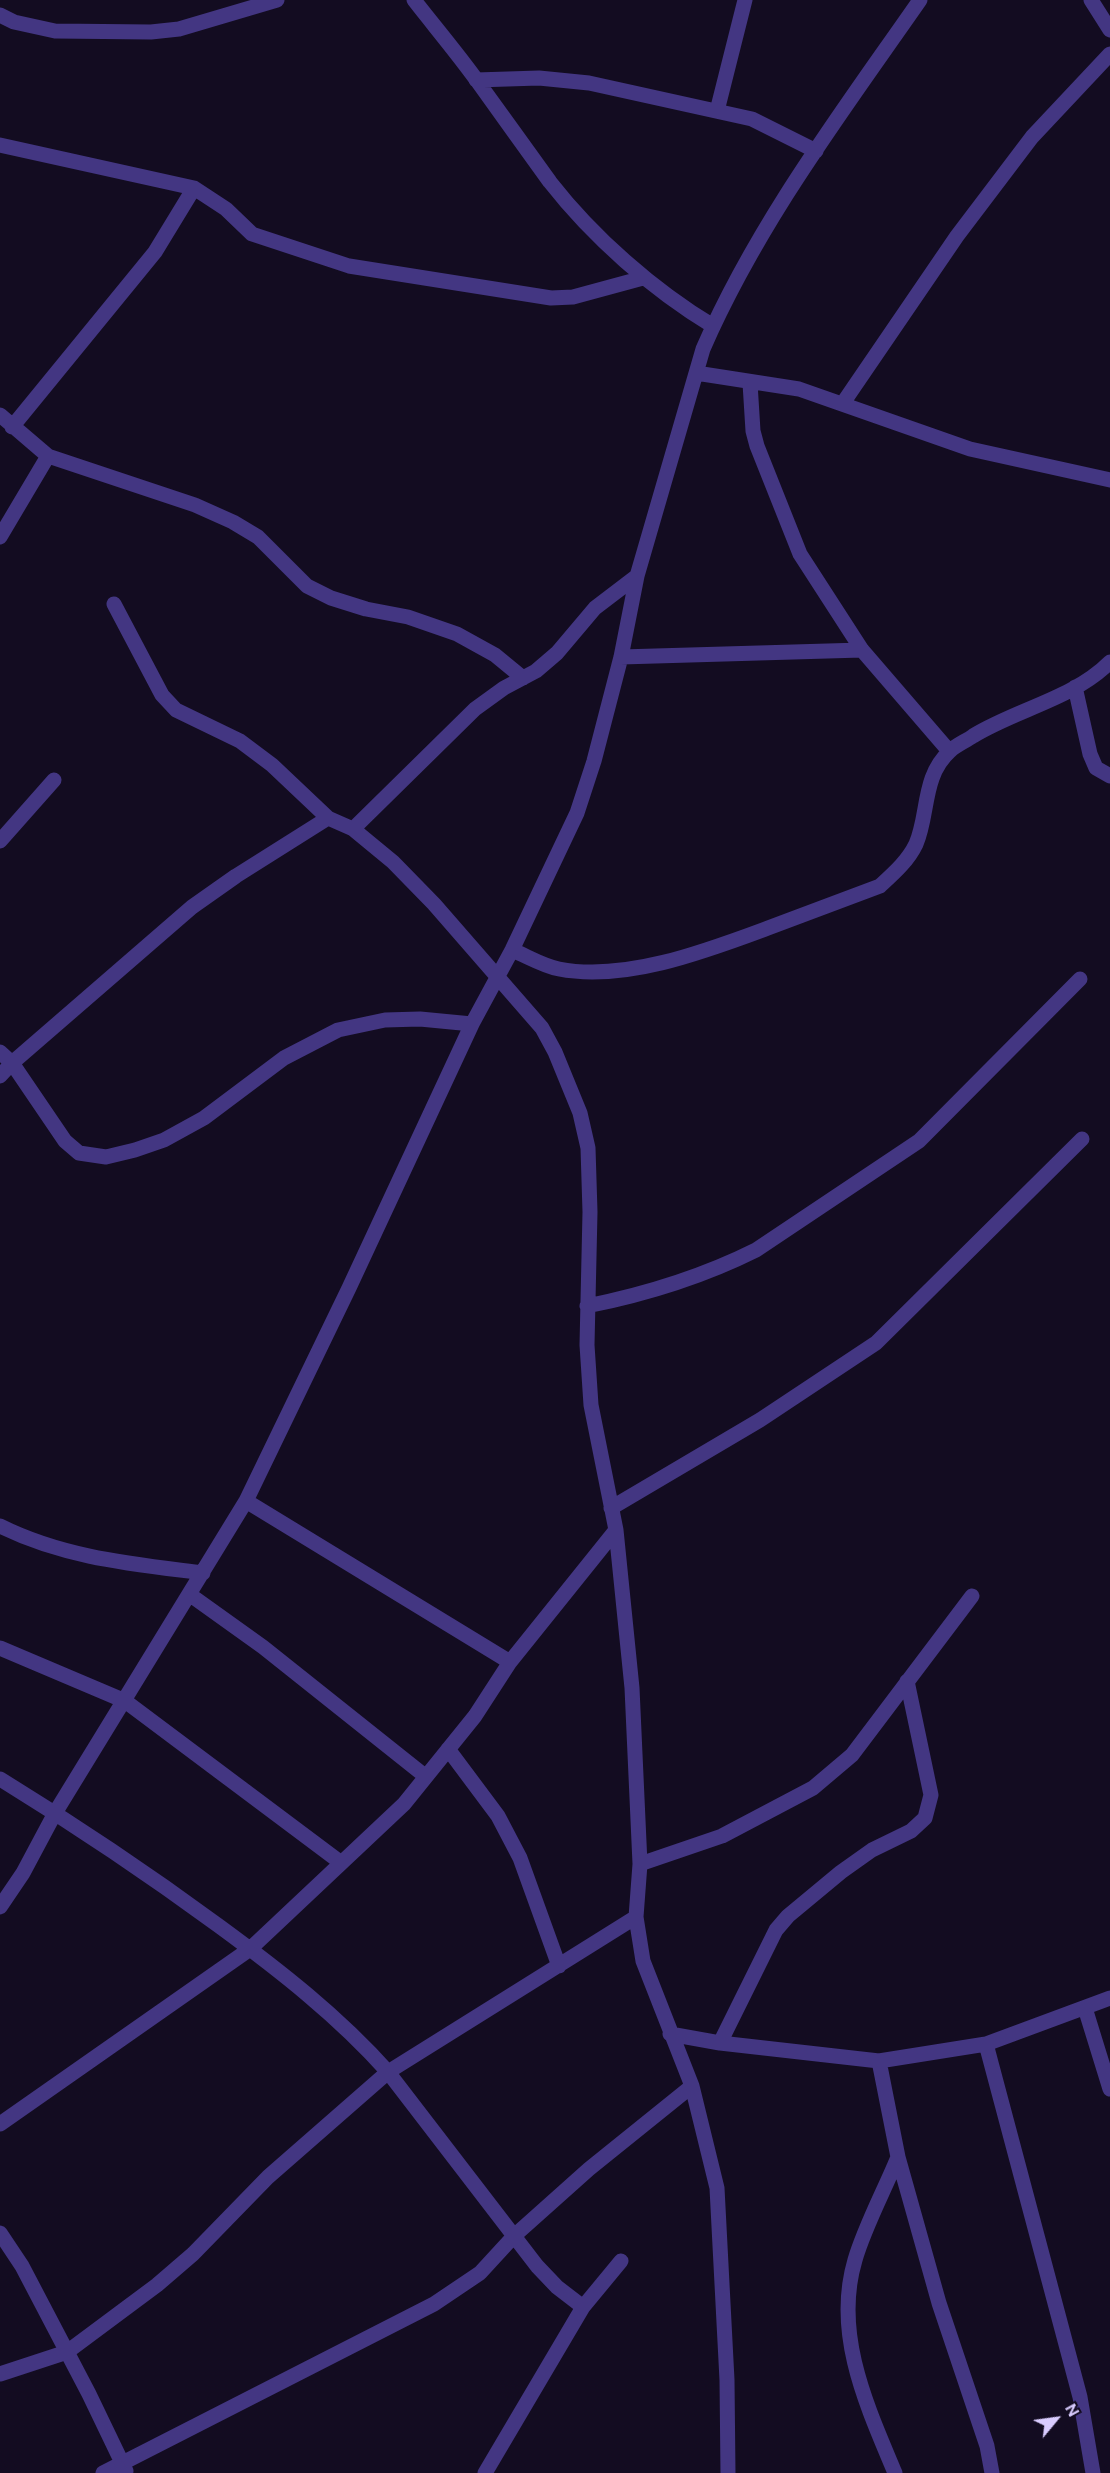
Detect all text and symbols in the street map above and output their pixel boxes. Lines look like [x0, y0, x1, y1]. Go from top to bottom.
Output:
north arrow [1026, 2389, 1086, 2449]
text: N [1060, 2400, 1084, 2420]

